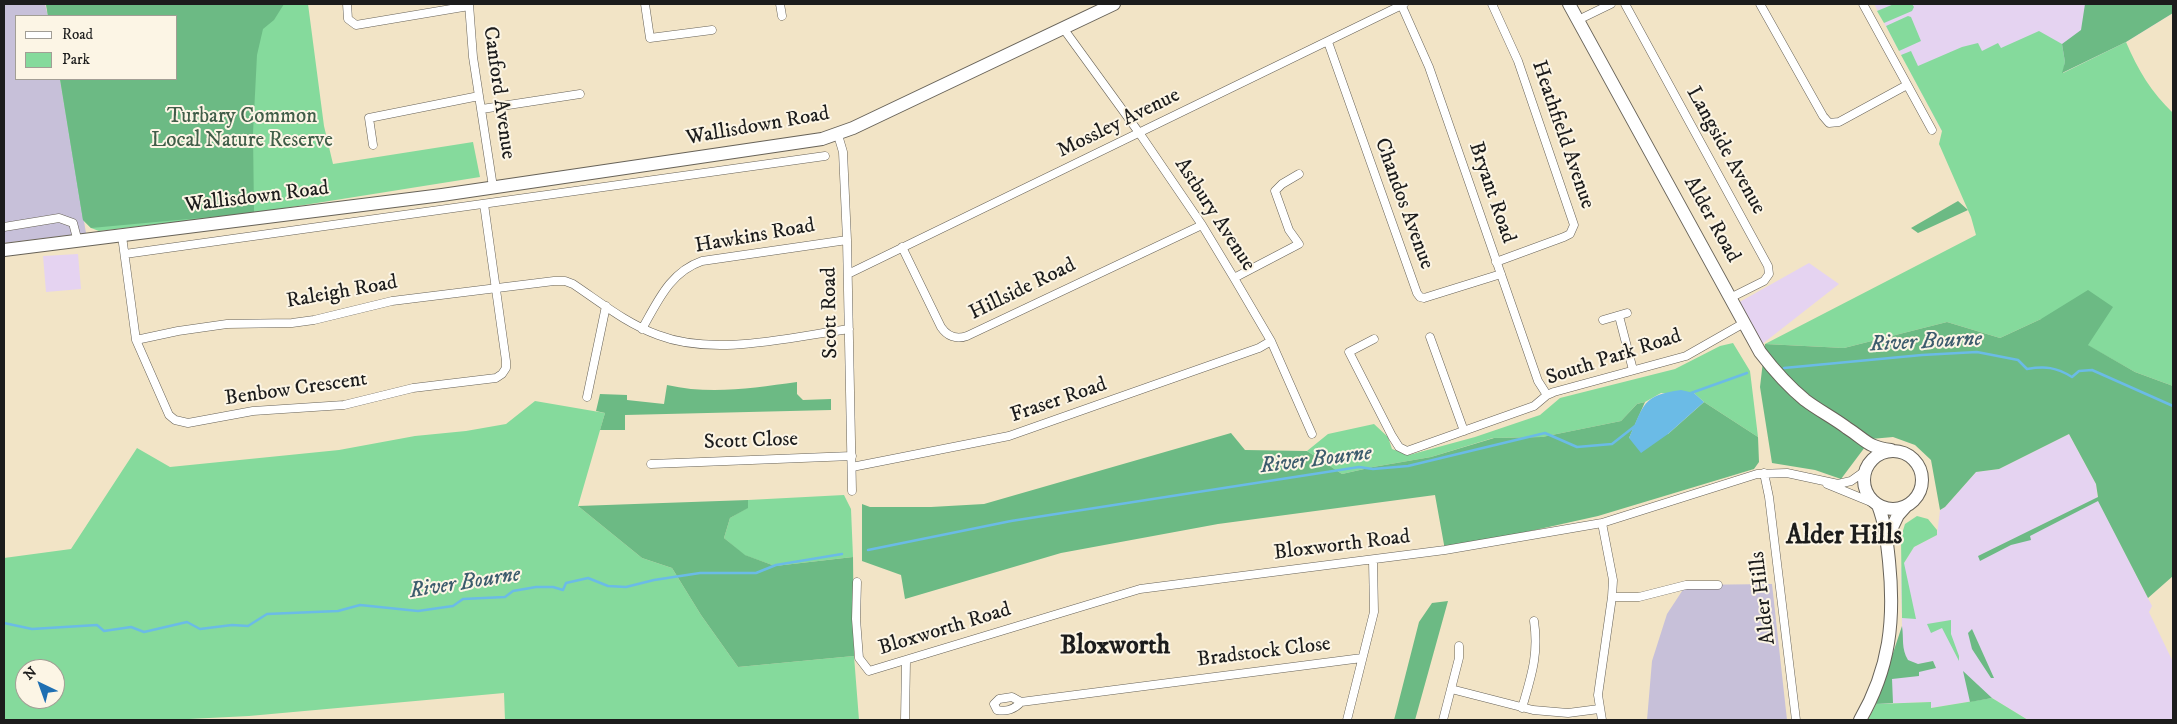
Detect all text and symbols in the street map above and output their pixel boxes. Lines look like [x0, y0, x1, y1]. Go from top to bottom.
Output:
legend [15, 15, 178, 80]
text: Road [62, 25, 93, 44]
street label: Canford Avenue [476, 25, 520, 161]
text: Park [62, 50, 90, 69]
street label: Heathfield Avenue [1525, 58, 1599, 212]
street label: Langside Avenue [1680, 83, 1770, 219]
street label: Mossley Avenue [1054, 84, 1184, 164]
street label: Wallisdown Road [684, 102, 832, 152]
park label: Turbary Common Local Nature Reserve [151, 105, 333, 155]
street label: Chandos Avenue [1368, 135, 1438, 273]
street label: Bryant Road [1462, 139, 1520, 247]
street label: Astbury Avenue [1168, 154, 1260, 276]
street label: Alder Road [1677, 172, 1745, 268]
street label: Wallisdown Road [184, 177, 330, 219]
street label: Hawkins Road [693, 214, 817, 260]
street label: Hillside Road [966, 253, 1080, 327]
street label: Scott Road [818, 267, 844, 359]
street label: Raleigh Road [284, 271, 400, 315]
street label: South Park Road [1543, 324, 1685, 392]
water label: River Bourne [1869, 327, 1983, 359]
street label: Benbow Crescent [223, 368, 369, 412]
street label: Fraser Road [1008, 373, 1110, 429]
street label: Scott Close [703, 428, 799, 456]
water label: River Bourne [1259, 441, 1373, 481]
district label: Alder Hills [1786, 522, 1902, 554]
street label: Bloxworth Road [1272, 525, 1412, 567]
street label: Alder Hills [1746, 550, 1782, 646]
water label: River Bourne [408, 562, 522, 606]
street label: Bloxworth Road [876, 598, 1014, 662]
district label: Bloxworth [1060, 632, 1170, 664]
street label: Bradstock Close [1196, 632, 1332, 674]
north arrow [15, 659, 65, 709]
text: N [20, 663, 41, 684]

